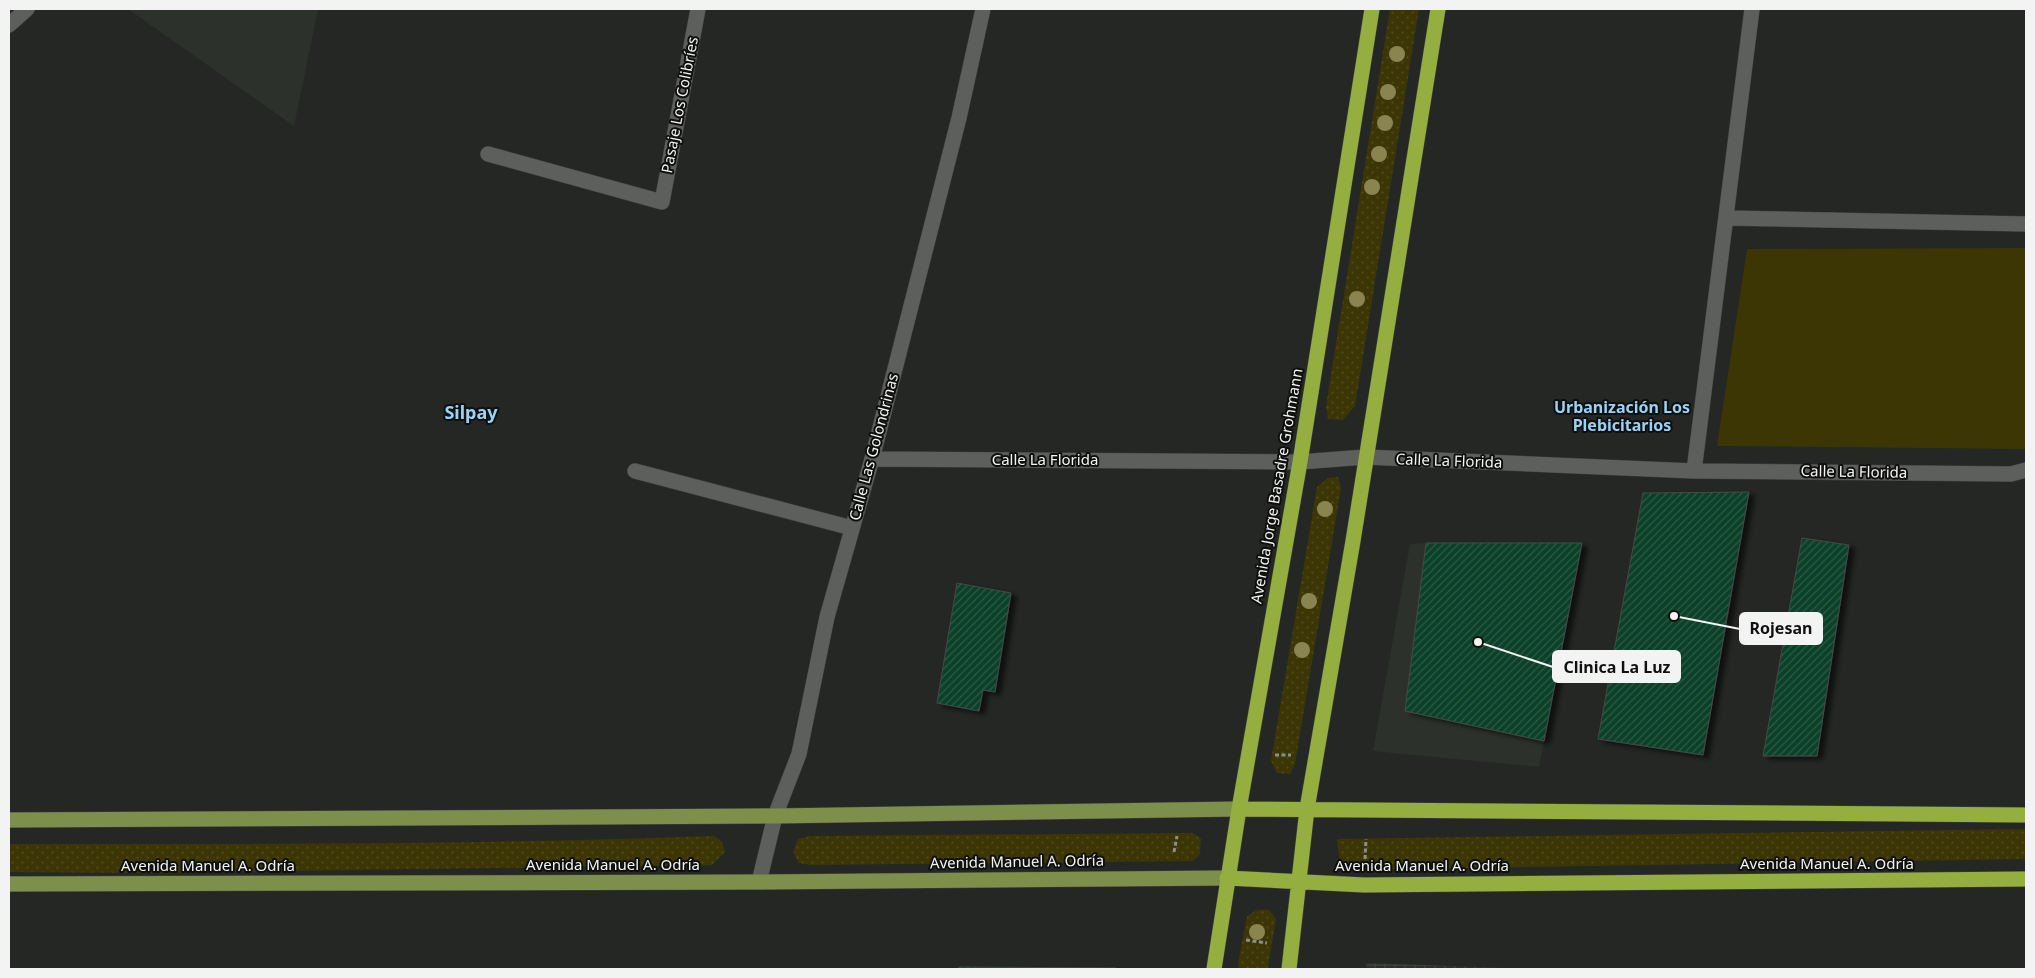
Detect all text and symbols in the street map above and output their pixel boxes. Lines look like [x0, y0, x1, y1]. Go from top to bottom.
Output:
street label: Pasaje Los Colibríes [656, 35, 702, 175]
street label: Avenida Jorge Basadre Grohmann [1245, 367, 1307, 605]
street label: Calle Las Golondrinas [844, 371, 902, 523]
district label: Urbanización Los Plebicitarios [1554, 396, 1690, 436]
district label: Silpay [444, 400, 498, 424]
street label: Calle La Florida [1395, 448, 1503, 472]
street label: Calle La Florida [992, 449, 1098, 469]
street label: Calle La Florida [1801, 460, 1907, 482]
callout: Rojesan [1740, 613, 1822, 644]
text: Rojesan [1750, 617, 1812, 639]
callout: Clinica La Luz [1553, 651, 1680, 682]
text: Clinica La Luz [1564, 656, 1671, 678]
street label: Avenida Manuel A. Odría [930, 849, 1104, 873]
street label: Avenida Manuel A. Odría [1740, 853, 1914, 873]
street label: Avenida Manuel A. Odría [526, 854, 700, 874]
street label: Avenida Manuel A. Odría [121, 855, 295, 875]
street label: Avenida Manuel A. Odría [1335, 855, 1509, 875]

